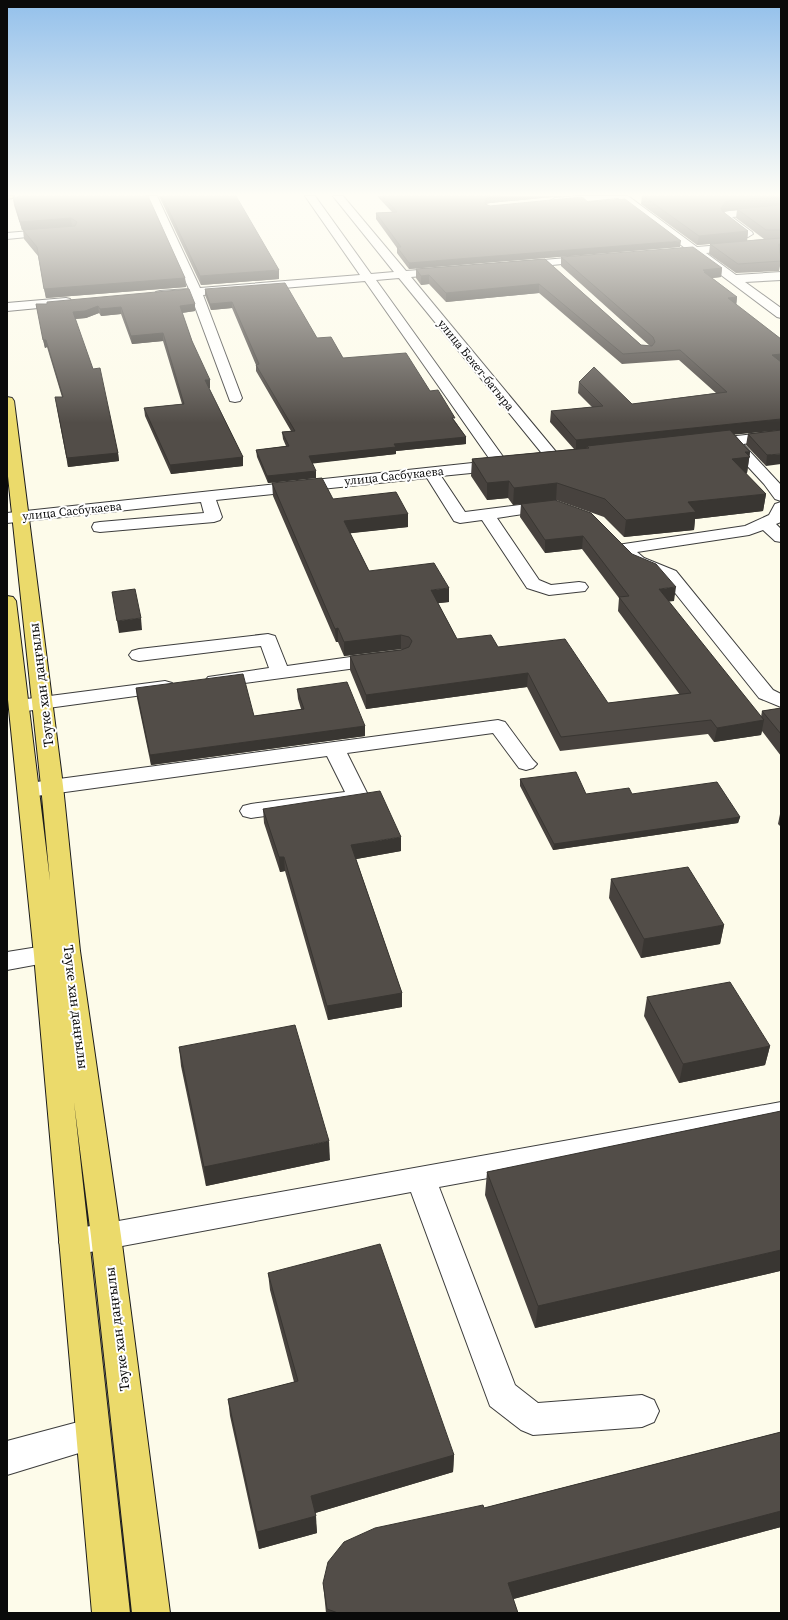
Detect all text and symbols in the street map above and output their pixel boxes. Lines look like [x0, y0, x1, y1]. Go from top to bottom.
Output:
street label: улица Бекет-батыра [434, 316, 518, 415]
street label: улица Сасбукаева [344, 463, 445, 489]
street label: улица Сасбукаева [22, 498, 123, 524]
street label: Тәуке хан даңғылы [23, 622, 59, 748]
street label: Тәуке хан даңғылы [58, 944, 94, 1070]
street label: Тәуке хан даңғылы [99, 1266, 135, 1392]

